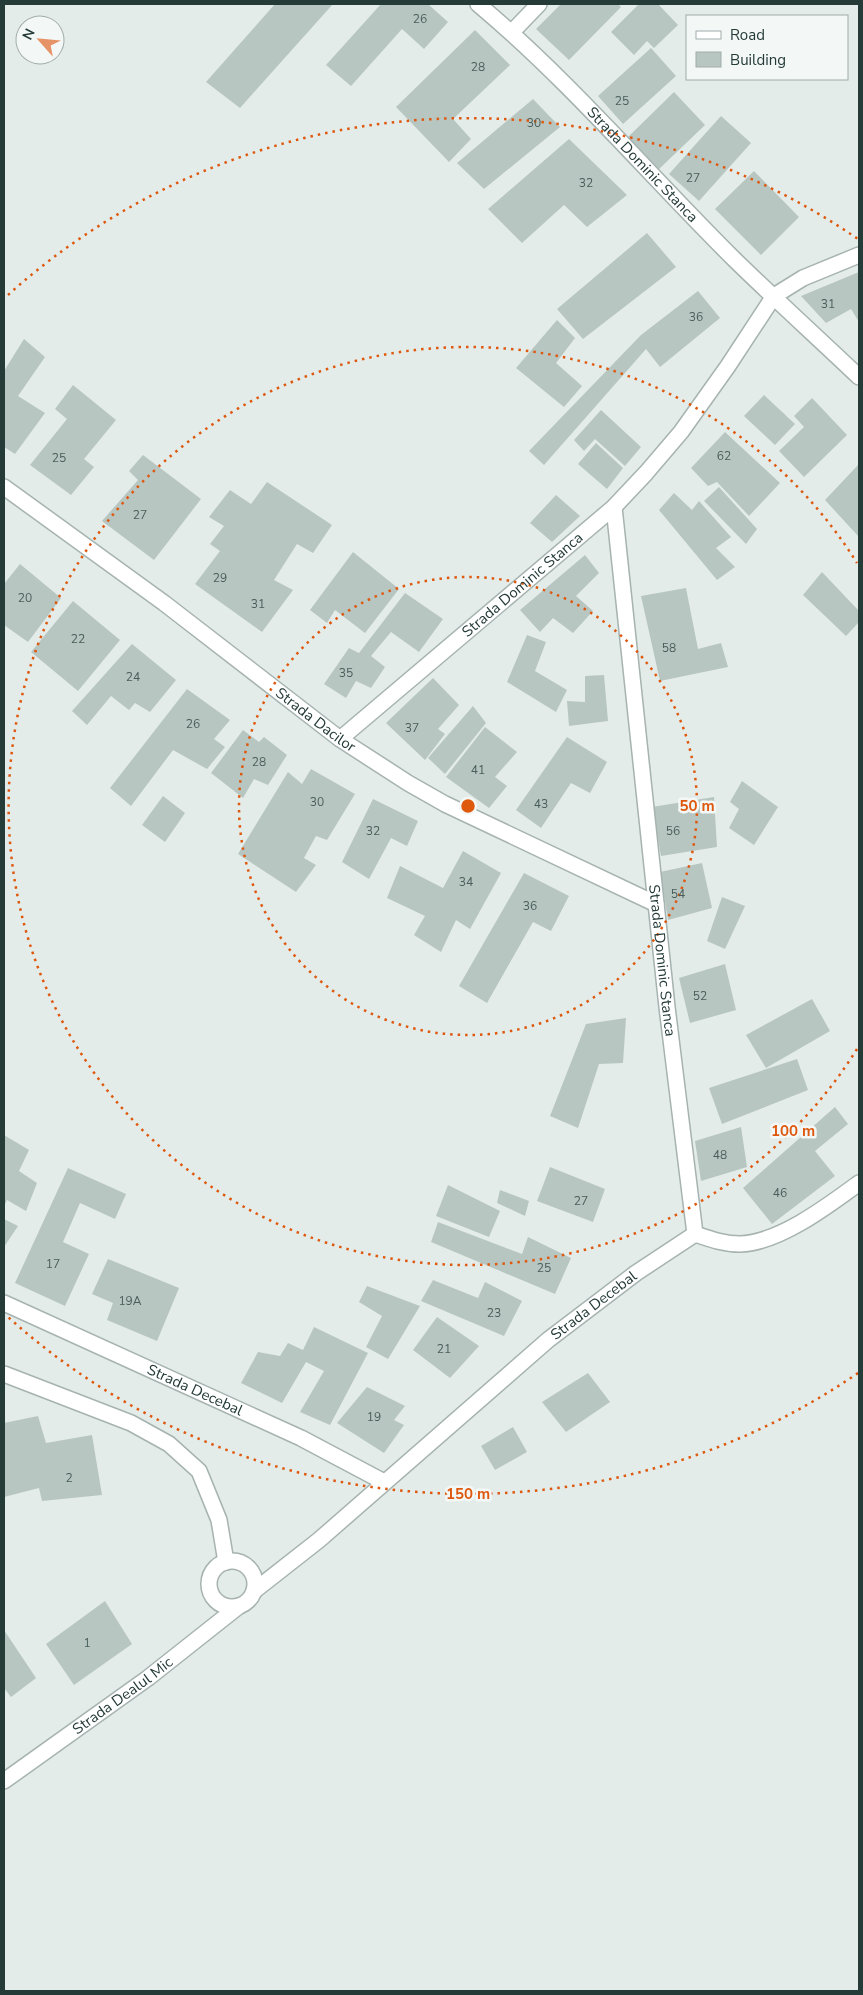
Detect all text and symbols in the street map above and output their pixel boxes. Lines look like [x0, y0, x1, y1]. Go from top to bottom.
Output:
house number: 26 [413, 11, 427, 27]
north arrow [15, 15, 65, 65]
legend [686, 15, 848, 80]
text: N [18, 25, 40, 43]
text: Road [730, 25, 765, 45]
text: Building [730, 50, 786, 70]
house number: 28 [471, 59, 485, 75]
house number: 25 [615, 93, 629, 109]
street label: Strada Dominic Stanca [583, 102, 702, 227]
house number: 30 [527, 115, 541, 131]
house number: 27 [686, 170, 700, 186]
house number: 32 [579, 175, 593, 191]
house number: 31 [821, 296, 835, 312]
house number: 36 [689, 309, 703, 325]
house number: 62 [717, 448, 731, 464]
house number: 25 [52, 450, 66, 466]
house number: 27 [133, 507, 147, 523]
street label: Strada Dominic Stanca [458, 528, 587, 642]
house number: 29 [213, 570, 227, 586]
house number: 20 [18, 590, 32, 606]
house number: 31 [251, 596, 265, 612]
house number: 22 [71, 631, 85, 647]
house number: 58 [662, 640, 676, 656]
house number: 35 [339, 665, 353, 681]
house number: 24 [126, 669, 140, 685]
street label: Strada Dacilor [271, 683, 360, 757]
house number: 26 [186, 716, 200, 732]
house number: 37 [405, 720, 419, 736]
house number: 28 [252, 754, 266, 770]
house number: 41 [471, 762, 485, 778]
house number: 30 [310, 794, 324, 810]
house number: 43 [534, 796, 548, 812]
text: 50 m [679, 796, 715, 816]
centre of rings [459, 797, 477, 815]
house number: 32 [366, 823, 380, 839]
house number: 56 [666, 823, 680, 839]
house number: 34 [459, 874, 473, 890]
street label: Strada Dominic Stanca [644, 883, 681, 1038]
house number: 54 [671, 886, 685, 902]
house number: 36 [523, 898, 537, 914]
house number: 52 [693, 988, 707, 1004]
text: 100 m [771, 1121, 815, 1141]
house number: 48 [713, 1147, 727, 1163]
house number: 46 [773, 1185, 787, 1201]
house number: 27 [574, 1193, 588, 1209]
house number: 17 [46, 1256, 60, 1272]
house number: 25 [537, 1260, 551, 1276]
street label: Strada Decebal [546, 1266, 641, 1345]
house number: 19A [118, 1293, 142, 1309]
house number: 23 [487, 1305, 501, 1321]
house number: 21 [437, 1341, 451, 1357]
street label: Strada Decebal [144, 1359, 247, 1421]
house number: 19 [367, 1409, 381, 1425]
house number: 2 [65, 1470, 73, 1486]
text: 150 m [446, 1484, 490, 1504]
house number: 1 [83, 1635, 91, 1651]
street label: Strada Dealul Mic [68, 1652, 177, 1739]

